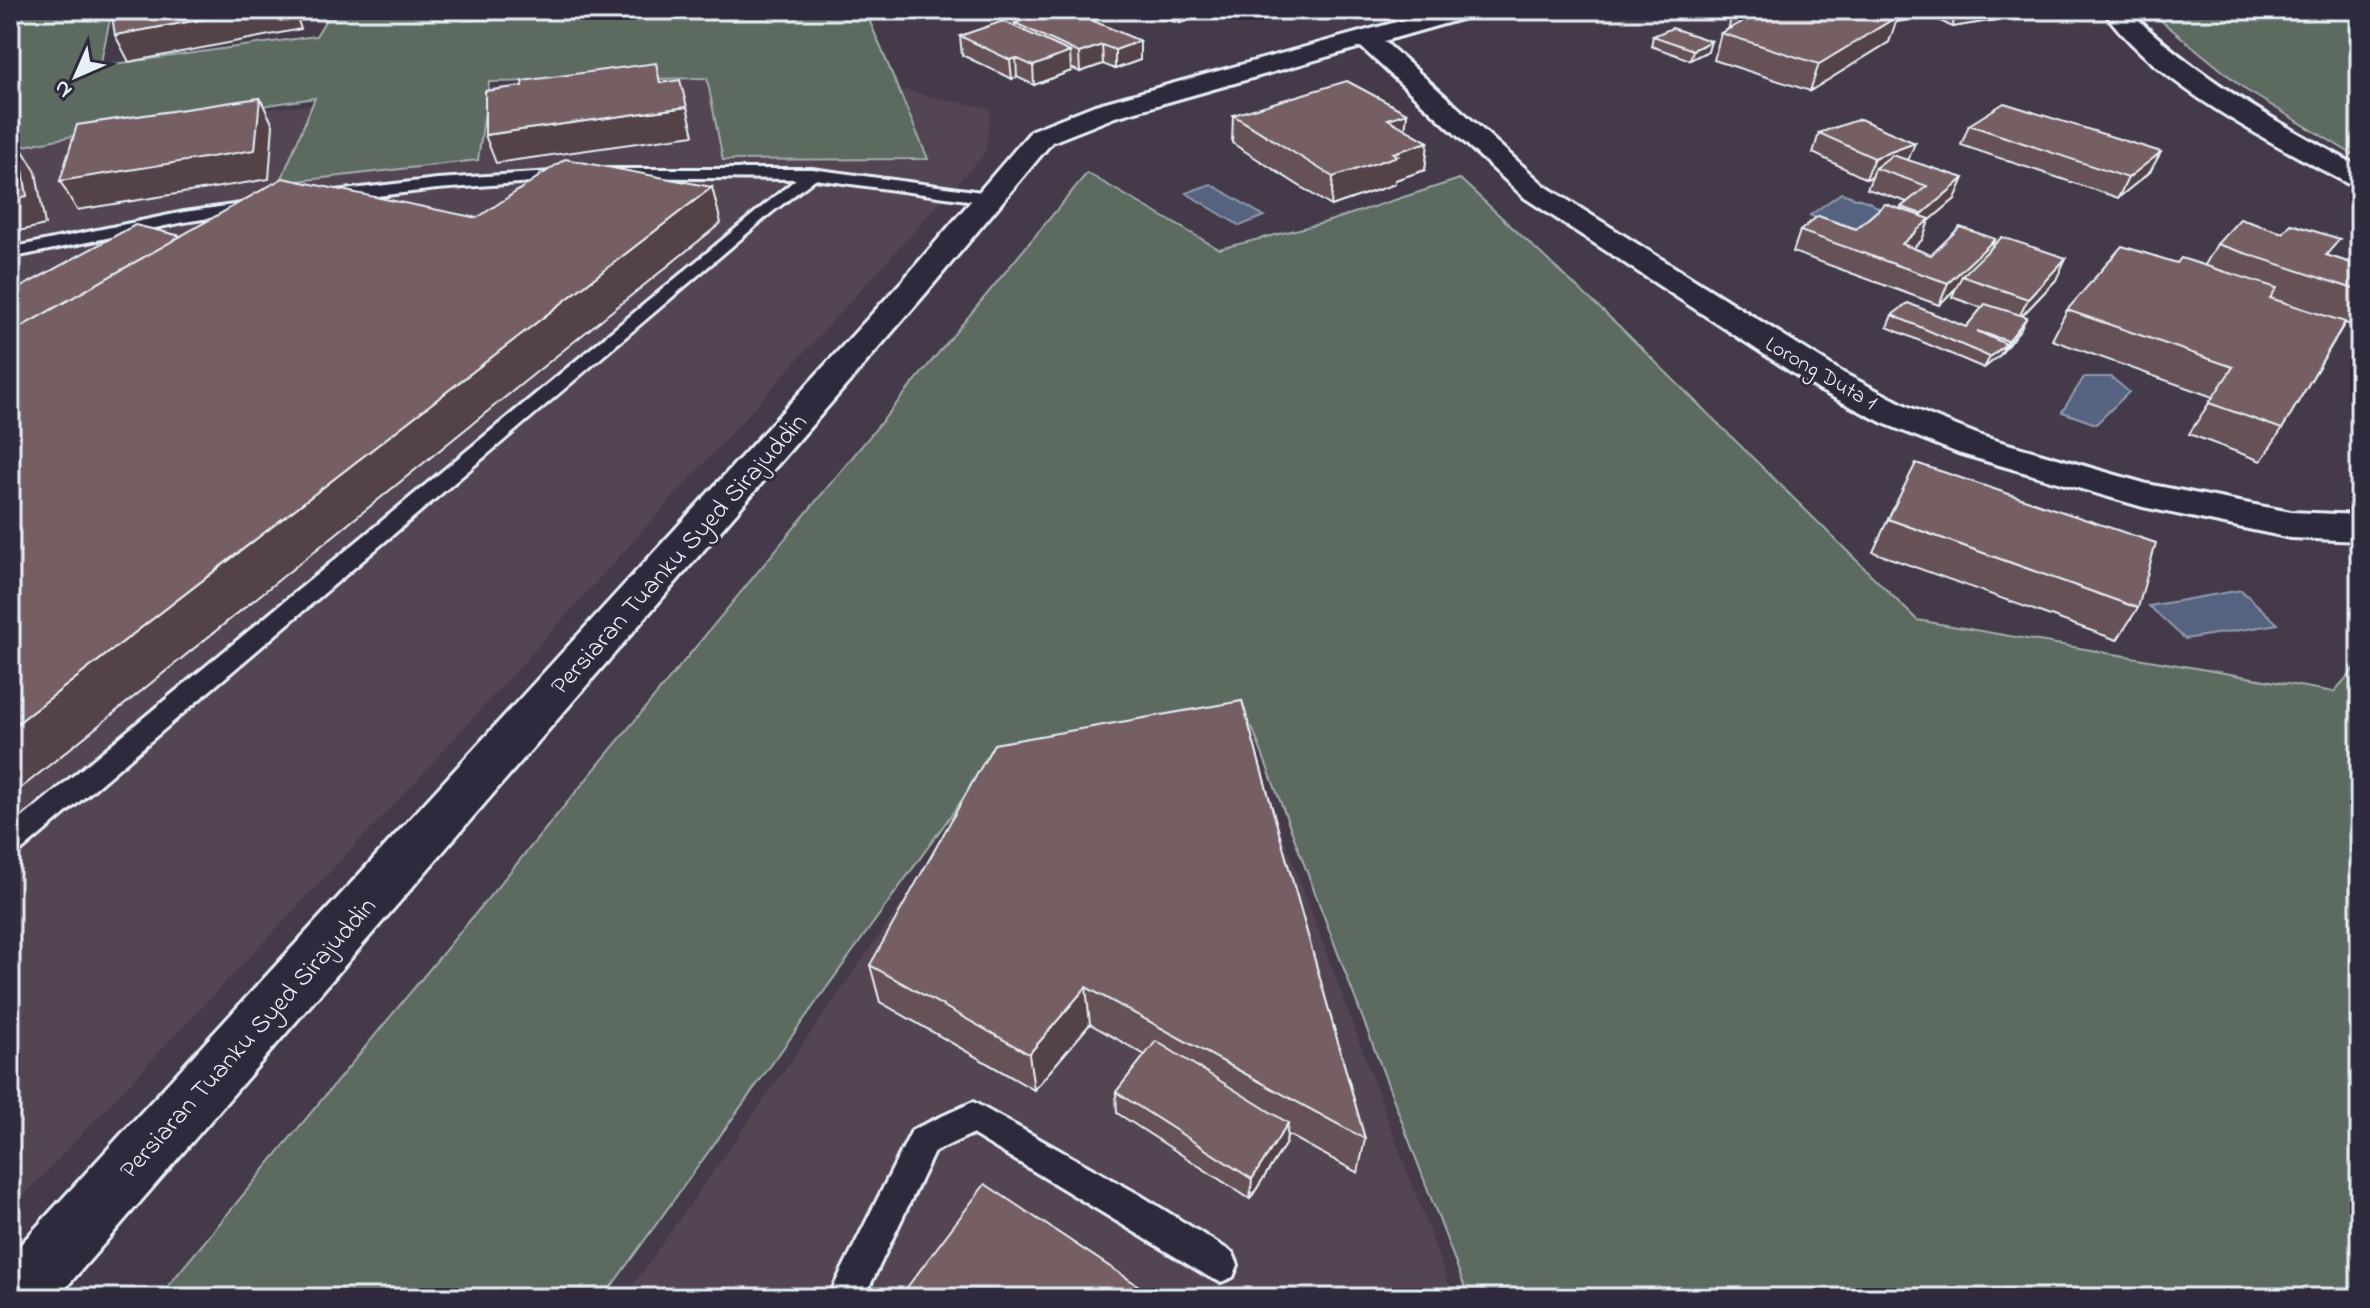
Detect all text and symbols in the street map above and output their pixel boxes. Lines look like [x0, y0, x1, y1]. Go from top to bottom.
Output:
north arrow [36, 36, 116, 116]
text: N [47, 71, 81, 105]
street label: Lorong Duta 1 [1758, 330, 1882, 420]
street label: Persiaran Tuanku Syed Sirajuddin [543, 405, 818, 705]
street label: Persiaran Tuanku Syed Sirajuddin [112, 889, 387, 1189]

